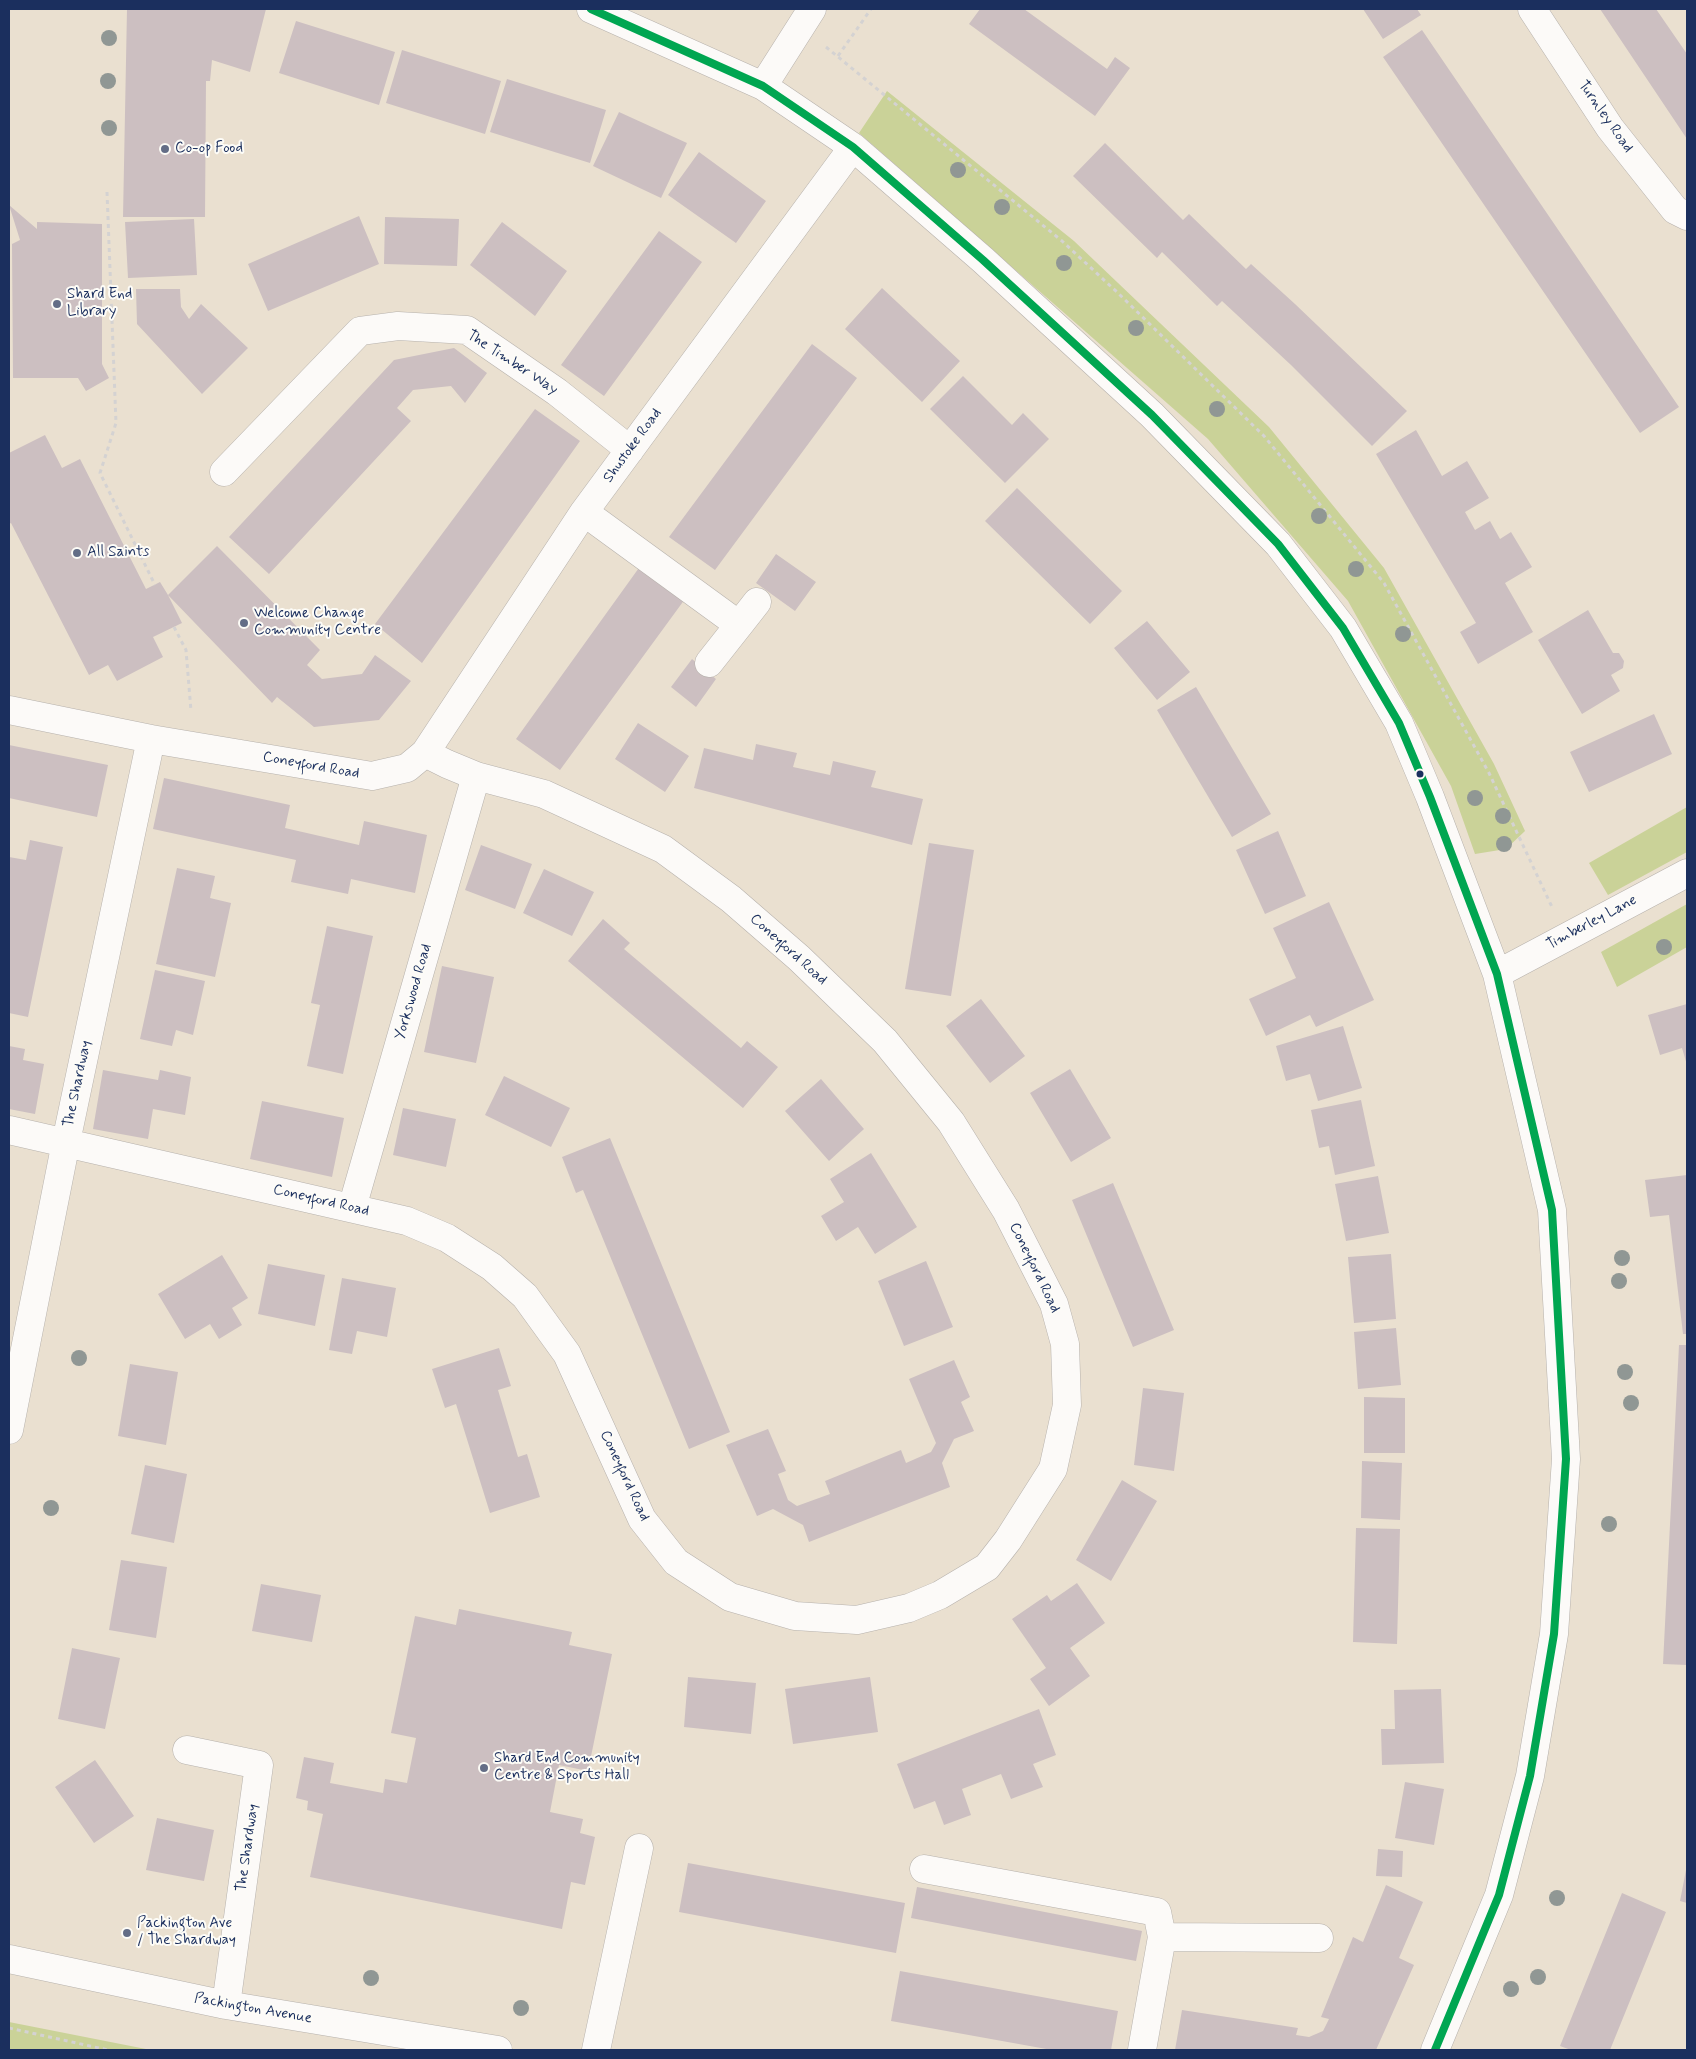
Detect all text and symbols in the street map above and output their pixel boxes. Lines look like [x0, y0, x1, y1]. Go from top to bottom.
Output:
street label: Turnley Road [1574, 77, 1636, 157]
place label: Co-op Food [175, 140, 243, 158]
marker: Co-op Food [159, 143, 171, 155]
place label: Shard End Library [67, 286, 132, 321]
marker: Shard End Library [51, 298, 63, 310]
street label: The Timber Way [463, 327, 561, 399]
street label: Shustoke Road [600, 405, 666, 487]
place label: All Saints [87, 544, 149, 562]
marker: All Saints [71, 547, 83, 559]
place label: Welcome Change Community Centre [254, 605, 381, 640]
marker: Welcome Change Community Centre [238, 617, 250, 629]
street label: Coneyford Road [261, 749, 361, 783]
unlabelled marker [1415, 769, 1425, 779]
street label: Timberley Lane [1544, 892, 1640, 954]
street label: Coneyford Road [746, 911, 830, 989]
street label: Yorkswood Road [392, 942, 436, 1042]
street label: The Shardway [60, 1039, 96, 1129]
street label: Coneyford Road [271, 1181, 371, 1221]
street label: Coneyford Road [1004, 1220, 1064, 1316]
street label: Coneyford Road [595, 1428, 653, 1524]
place label: Shard End Community Centre & Sports Hall [494, 1750, 640, 1785]
marker: Shard End Community Centre & Sports Hall [478, 1762, 490, 1774]
street label: The Shardway [233, 1803, 263, 1893]
place label: Packington Ave / The Shardway [137, 1915, 236, 1950]
marker: Packington Ave / The Shardway [121, 1927, 133, 1939]
street label: Packington Avenue [193, 1990, 313, 2028]

